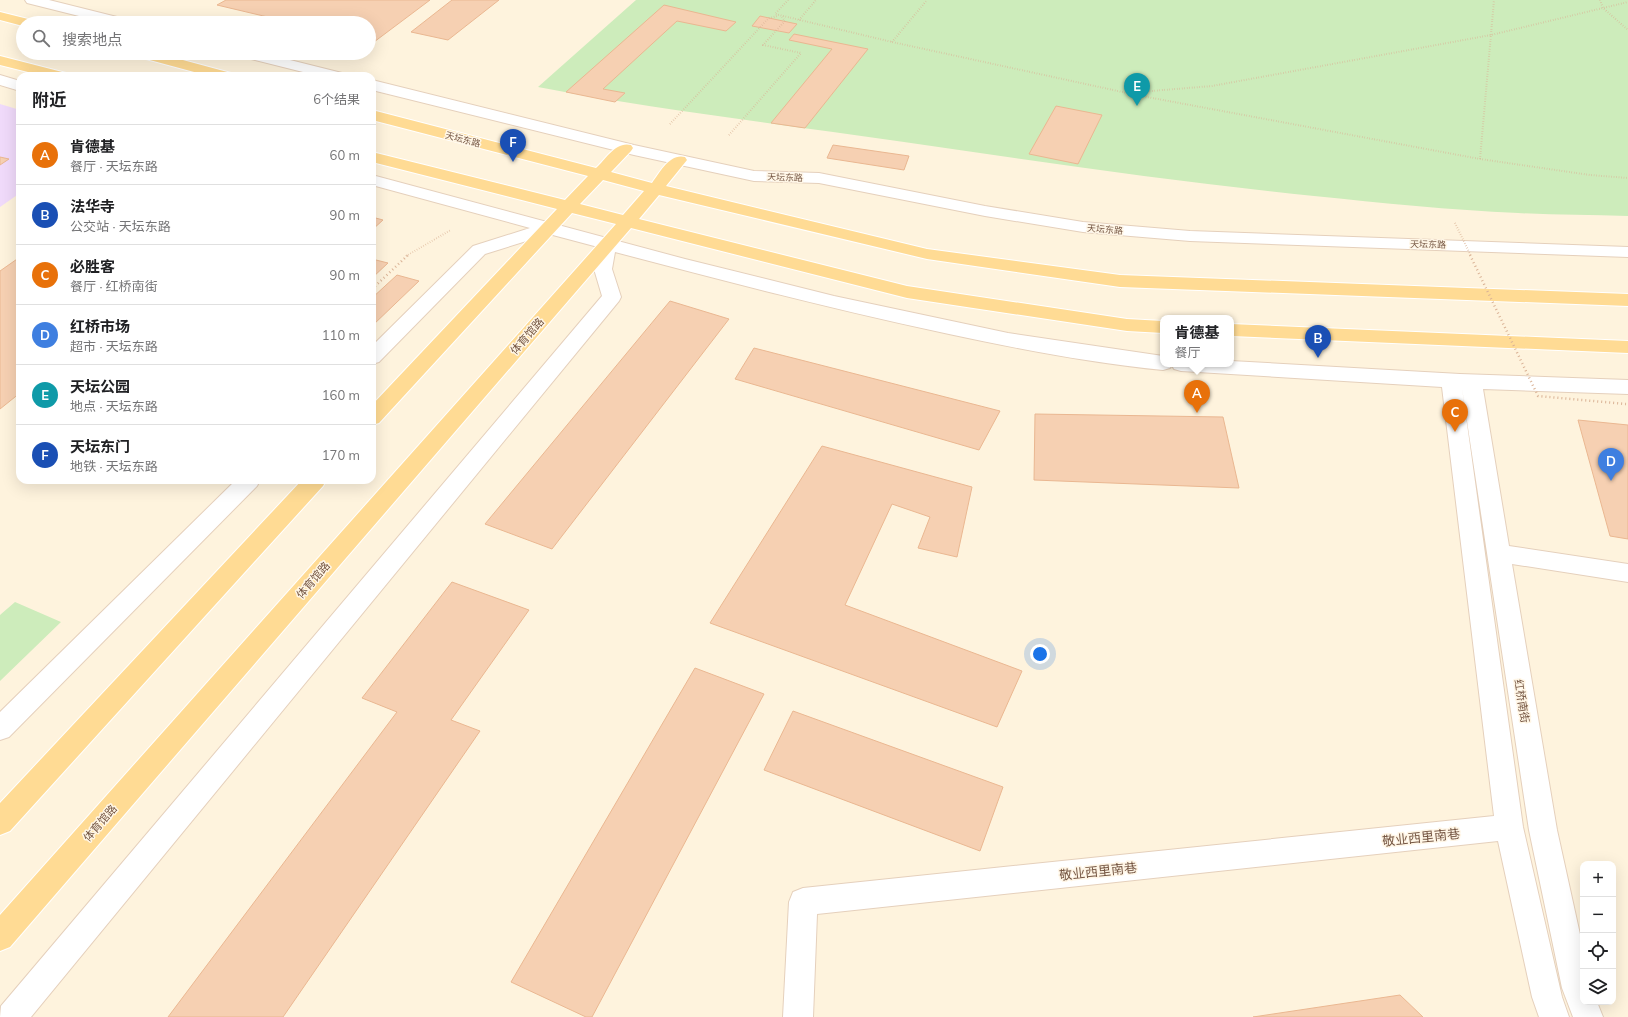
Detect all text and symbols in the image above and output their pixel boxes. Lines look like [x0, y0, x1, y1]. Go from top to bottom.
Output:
search box [16, 16, 376, 60]
icon: search [30, 27, 52, 49]
text: 搜索地点 [62, 30, 122, 49]
pin: E [1124, 73, 1150, 106]
text: 附近 [32, 89, 66, 110]
text: 6个结果 [313, 91, 360, 107]
street label: 天坛东路 [444, 129, 482, 149]
pin: F [500, 129, 526, 162]
text: 肯德基 [70, 137, 115, 156]
text: A [40, 147, 50, 163]
text: 60 m [330, 147, 360, 163]
text: 餐厅 · 天坛东路 [70, 158, 158, 174]
street label: 天坛东路 [767, 171, 803, 183]
text: 法华寺 [70, 197, 115, 216]
text: B [41, 207, 49, 223]
text: 90 m [330, 207, 360, 223]
text: 公交站 · 天坛东路 [70, 218, 171, 234]
street label: 天坛东路 [1087, 222, 1123, 236]
street label: 天坛东路 [1410, 238, 1446, 250]
text: 必胜客 [70, 257, 115, 276]
text: C [41, 267, 49, 283]
text: 90 m [330, 267, 360, 283]
text: 餐厅 · 红桥南街 [70, 278, 158, 294]
street label: 体育馆路 [507, 315, 547, 357]
popup [1160, 315, 1234, 367]
text: 红桥市场 [70, 317, 130, 336]
text: 肯德基 [1174, 323, 1220, 342]
pin: B [1305, 325, 1331, 358]
text: D [40, 327, 50, 343]
text: 110 m [322, 327, 360, 343]
text: 超市 · 天坛东路 [70, 338, 158, 354]
text: 餐厅 [1174, 344, 1201, 360]
text: 天坛公园 [70, 377, 130, 396]
pin: A [1184, 380, 1210, 413]
text: E [41, 387, 49, 403]
text: 160 m [322, 387, 360, 403]
text: 地点 · 天坛东路 [70, 398, 158, 414]
pin: C [1442, 399, 1468, 432]
text: 天坛东门 [70, 437, 130, 456]
text: F [41, 447, 49, 463]
text: 170 m [322, 447, 360, 463]
pin: D [1598, 448, 1624, 481]
text: 地铁 · 天坛东路 [70, 458, 158, 474]
street label: 体育馆路 [293, 559, 333, 601]
your location [1030, 644, 1050, 664]
street label: 红桥南街 [1512, 678, 1532, 724]
street label: 体育馆路 [80, 802, 120, 844]
street label: 敬业西里南巷 [1381, 825, 1461, 849]
street label: 敬业西里南巷 [1058, 859, 1138, 883]
map controls [1580, 861, 1616, 1005]
button: + [1580, 861, 1616, 897]
button: − [1580, 897, 1616, 933]
button: locate [1580, 933, 1616, 969]
button: layers [1580, 969, 1616, 1005]

